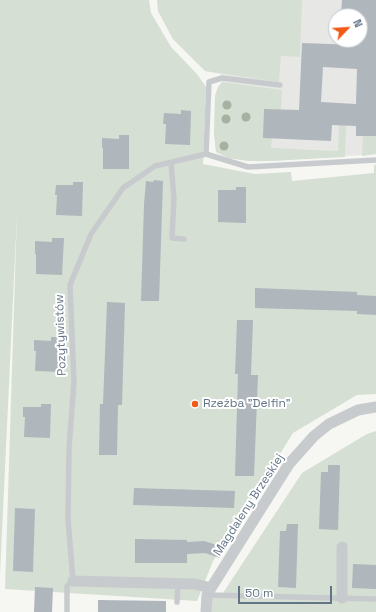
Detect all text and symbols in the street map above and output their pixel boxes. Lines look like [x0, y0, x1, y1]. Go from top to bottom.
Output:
north arrow [328, 8, 368, 48]
text: N [350, 17, 366, 30]
street label: Pozytywistów [52, 294, 70, 376]
place label: Rzeźba "Delfin" [203, 397, 291, 411]
marker: Rzeźba "Delfin" [190, 399, 200, 409]
street label: Magdaleny Brzeskiej [211, 451, 287, 559]
scale bar [240, 578, 334, 604]
text: 50 m [245, 585, 273, 601]

